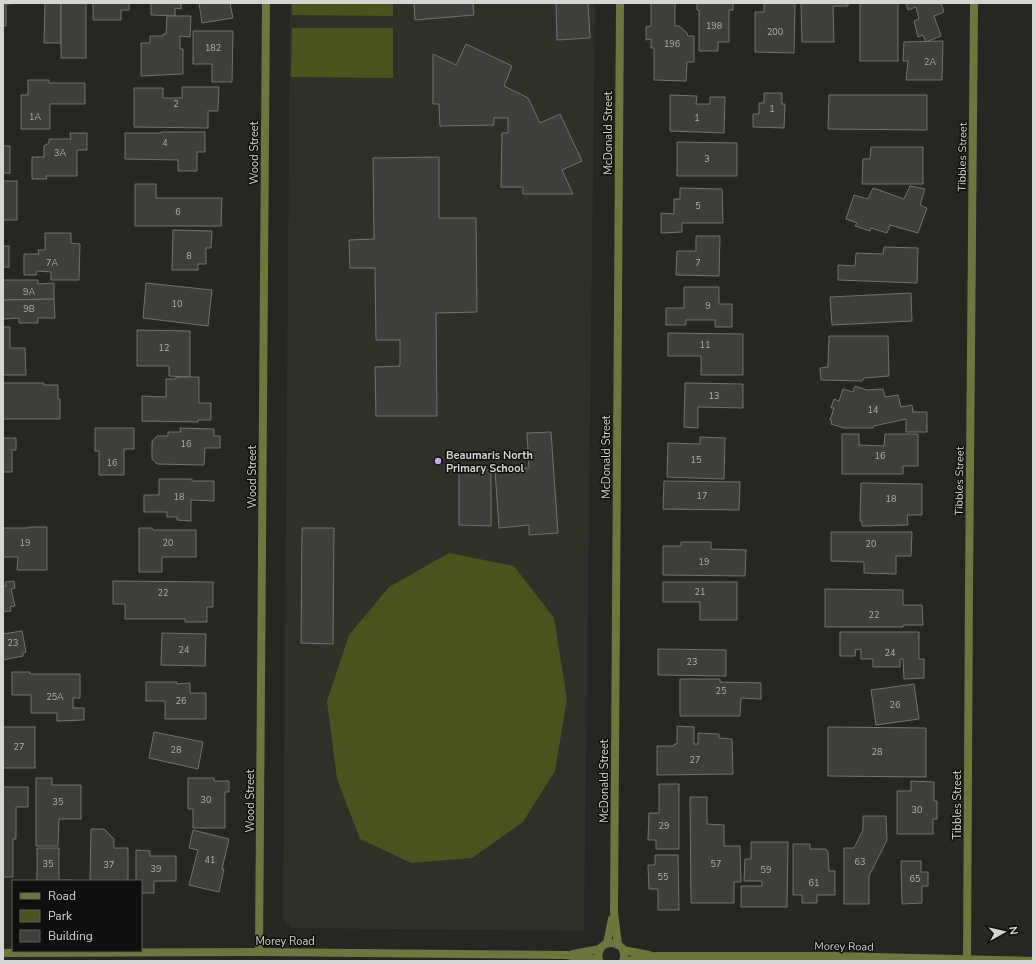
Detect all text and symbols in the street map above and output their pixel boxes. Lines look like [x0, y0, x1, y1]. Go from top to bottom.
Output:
house number: 198 [706, 20, 722, 32]
house number: 200 [767, 26, 783, 38]
house number: 196 [664, 38, 680, 50]
house number: 182 [205, 42, 221, 54]
house number: 2A [924, 56, 936, 68]
street label: McDonald Street [601, 91, 616, 175]
house number: 2 [173, 98, 179, 110]
house number: 1 [769, 103, 775, 115]
house number: 1A [29, 111, 41, 123]
house number: 1 [694, 112, 700, 124]
street label: Wood Street [247, 121, 262, 184]
street label: Tibbles Street [954, 122, 971, 192]
house number: 4 [162, 137, 168, 149]
house number: 3A [54, 147, 66, 159]
house number: 3 [704, 153, 710, 165]
house number: 5 [695, 200, 701, 212]
house number: 6 [175, 206, 181, 218]
house number: 8 [186, 250, 192, 262]
house number: 7A [46, 257, 58, 269]
house number: 7 [695, 257, 701, 269]
house number: 9A [23, 286, 35, 298]
house number: 10 [172, 298, 182, 310]
house number: 9 [705, 300, 711, 312]
house number: 9B [23, 303, 35, 315]
house number: 11 [700, 339, 710, 351]
house number: 12 [159, 342, 169, 354]
house number: 13 [709, 390, 719, 402]
house number: 14 [868, 404, 879, 416]
street label: McDonald Street [599, 415, 614, 499]
house number: 16 [181, 438, 191, 450]
street label: Wood Street [245, 445, 260, 508]
street label: Tibbles Street [951, 446, 968, 516]
place label: Beaumaris North Primary School [446, 448, 533, 476]
house number: 16 [875, 450, 885, 462]
house number: 15 [691, 454, 701, 466]
marker: Beaumaris North Primary School [433, 456, 443, 466]
house number: 16 [107, 457, 117, 469]
house number: 17 [697, 490, 707, 502]
house number: 18 [174, 491, 184, 503]
house number: 18 [886, 493, 896, 505]
house number: 19 [20, 537, 30, 549]
house number: 20 [163, 537, 173, 549]
house number: 20 [866, 538, 876, 550]
house number: 19 [699, 556, 709, 568]
house number: 21 [695, 586, 705, 598]
house number: 22 [158, 587, 168, 599]
house number: 22 [869, 609, 879, 621]
house number: 23 [8, 637, 18, 649]
house number: 24 [179, 644, 190, 656]
house number: 24 [885, 647, 896, 659]
house number: 23 [687, 656, 697, 668]
house number: 25 [716, 685, 726, 697]
house number: 25A [46, 691, 64, 703]
house number: 26 [176, 695, 186, 707]
house number: 26 [890, 699, 900, 711]
street label: McDonald Street [597, 739, 612, 823]
house number: 27 [14, 741, 24, 753]
house number: 28 [171, 744, 181, 756]
house number: 28 [872, 746, 882, 758]
house number: 27 [690, 754, 700, 766]
street label: Wood Street [243, 769, 258, 832]
street label: Tibbles Street [950, 770, 965, 840]
house number: 30 [201, 794, 211, 806]
house number: 35 [53, 796, 63, 808]
house number: 30 [912, 804, 922, 816]
house number: 29 [659, 820, 669, 832]
house number: 41 [205, 854, 215, 866]
house number: 63 [855, 856, 865, 868]
house number: 35 [43, 858, 53, 870]
house number: 57 [711, 858, 721, 870]
house number: 37 [104, 859, 114, 871]
house number: 39 [151, 863, 161, 875]
house number: 59 [761, 864, 771, 876]
house number: 55 [658, 871, 668, 883]
house number: 65 [910, 873, 920, 885]
house number: 61 [809, 877, 819, 889]
legend [12, 880, 142, 952]
text: Road [48, 888, 76, 904]
text: Park [48, 908, 73, 924]
north arrow [984, 912, 1024, 952]
text: N [1005, 926, 1021, 936]
text: Building [48, 928, 93, 944]
street label: Morey Road [255, 934, 315, 949]
street label: Morey Road [814, 938, 874, 955]

